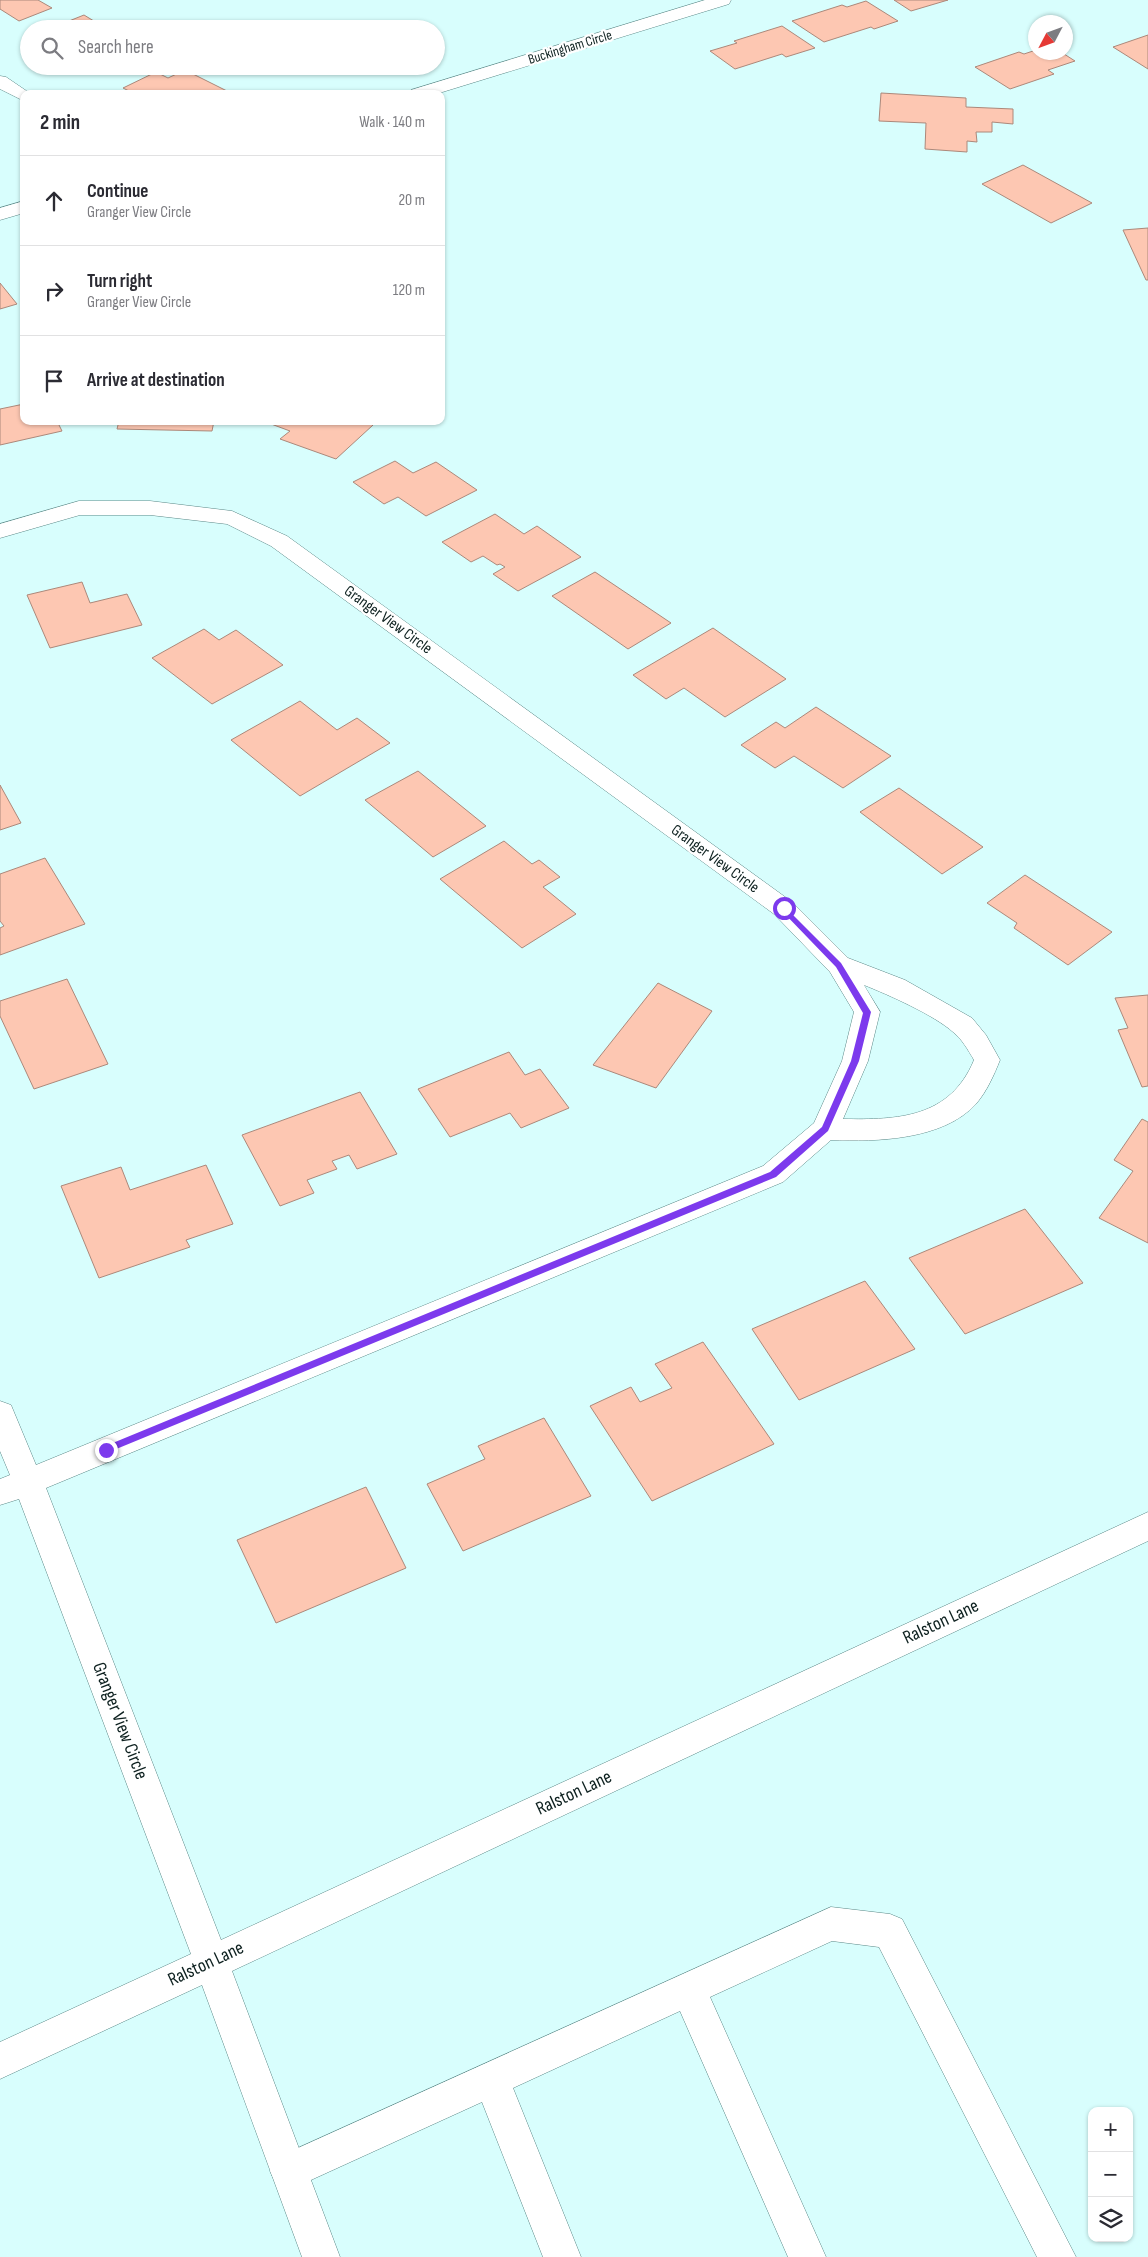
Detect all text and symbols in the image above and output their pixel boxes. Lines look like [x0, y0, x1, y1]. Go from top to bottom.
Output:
north arrow [1028, 15, 1073, 60]
search box [20, 20, 445, 75]
street label: Buckingham Circle [526, 26, 614, 68]
icon: search [38, 34, 66, 62]
text: Search here [78, 36, 154, 59]
text: 2 min [40, 110, 80, 135]
text: Walk · 140 m [359, 113, 425, 132]
text: Continue [87, 180, 148, 203]
icon: ahead [40, 187, 68, 215]
text: 20 m [398, 191, 425, 210]
text: Granger View Circle [87, 203, 191, 222]
text: Turn right [87, 270, 152, 293]
icon: right [40, 277, 68, 305]
text: 120 m [393, 281, 425, 300]
text: Granger View Circle [87, 293, 191, 312]
icon: arrive [40, 367, 68, 395]
text: Arrive at destination [87, 369, 225, 392]
street label: Granger View Circle [340, 582, 436, 658]
street label: Granger View Circle [667, 821, 763, 897]
route start [773, 897, 796, 920]
route end [95, 1439, 118, 1462]
street label: Ralston Lane [899, 1594, 983, 1650]
street label: Granger View Circle [87, 1659, 153, 1783]
street label: Ralston Lane [532, 1765, 616, 1821]
street label: Ralston Lane [164, 1936, 248, 1992]
map controls [1088, 2107, 1133, 2242]
button: + [1088, 2107, 1133, 2152]
button: − [1088, 2152, 1133, 2197]
button: layers [1088, 2197, 1133, 2242]

